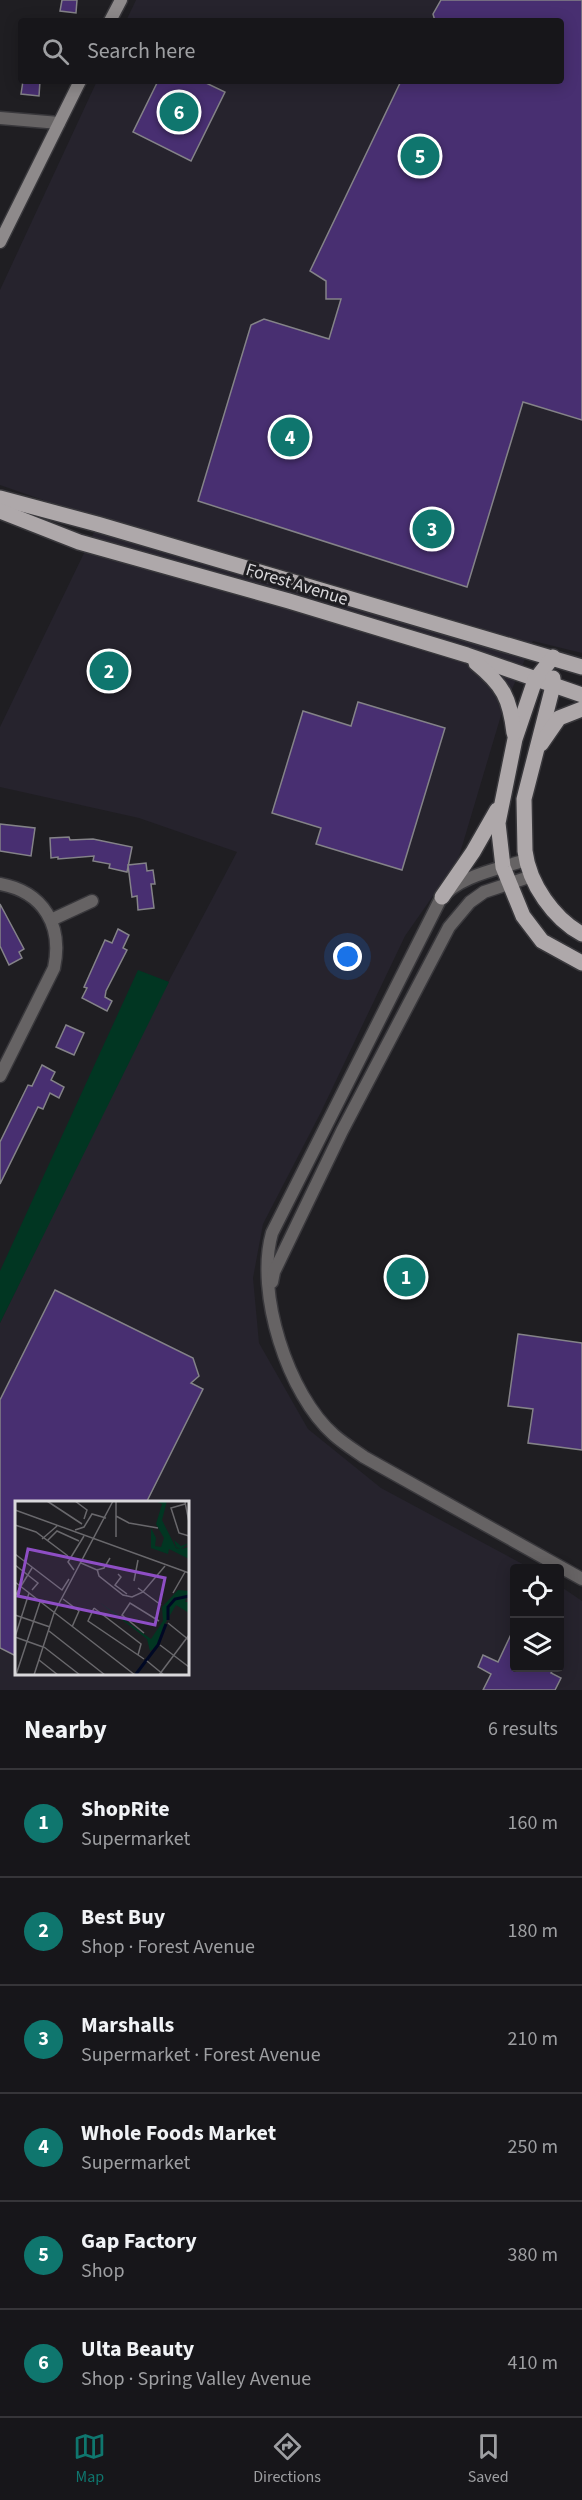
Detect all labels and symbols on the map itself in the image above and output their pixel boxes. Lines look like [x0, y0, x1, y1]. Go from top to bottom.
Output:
pin: 6 [160, 90, 198, 134]
pin: 5 [400, 134, 440, 178]
pin: 4 [270, 414, 310, 460]
pin: 3 [412, 506, 452, 552]
street label: Forest Avenue [243, 557, 351, 612]
pin: 2 [90, 648, 128, 694]
your location [333, 942, 362, 971]
pin: 1 [386, 1254, 426, 1300]
inset map [15, 1501, 189, 1675]

